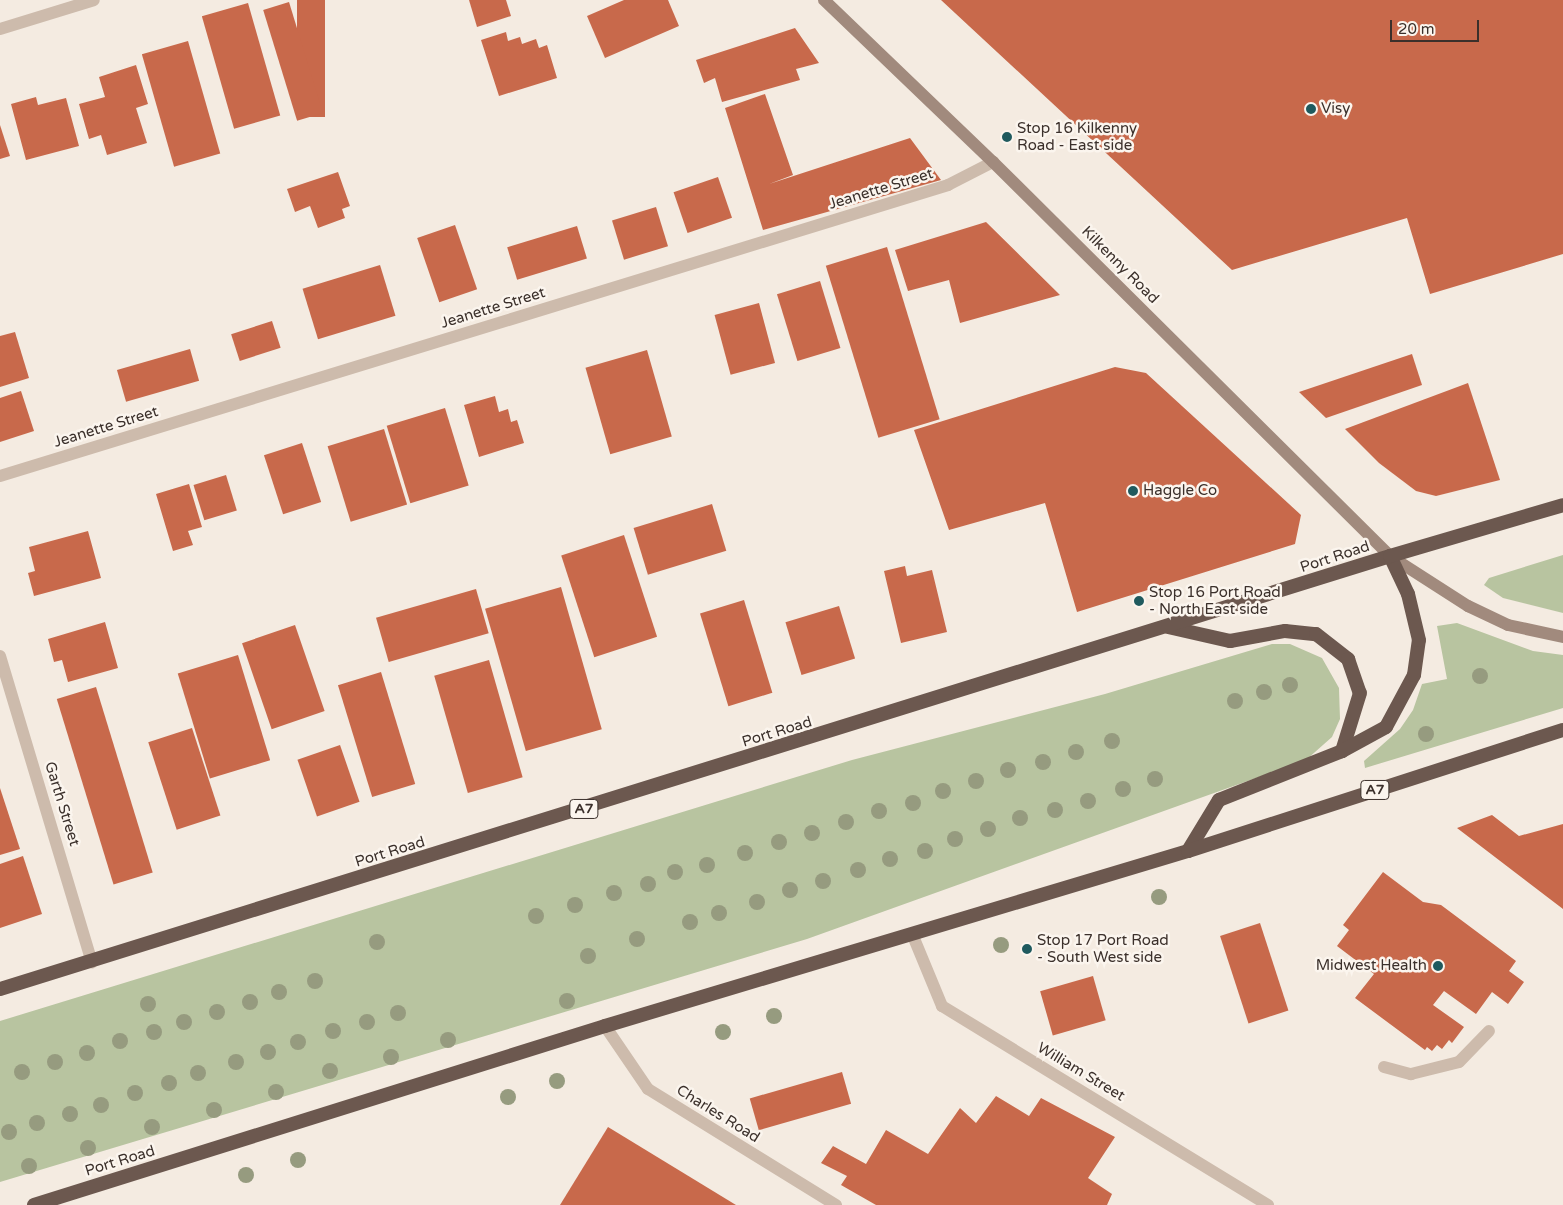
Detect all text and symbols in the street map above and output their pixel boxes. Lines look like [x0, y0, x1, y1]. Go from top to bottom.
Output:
scale bar [1393, 10, 1482, 42]
text: 20 m [1398, 20, 1435, 38]
place label: Visy [1321, 100, 1350, 118]
marker: Visy [1305, 103, 1317, 115]
place label: Stop 16 Kilkenny Road - East side [1017, 119, 1137, 154]
marker: Stop 16 Kilkenny Road - East side [1001, 131, 1013, 143]
street label: Jeanette Street [827, 165, 935, 213]
street label: Kilkenny Road [1078, 223, 1162, 307]
street label: Jeanette Street [439, 284, 547, 332]
street label: Jeanette Street [52, 403, 160, 451]
place label: Haggle Co [1143, 482, 1217, 500]
marker: Haggle Co [1127, 485, 1139, 497]
street label: Port Road [1298, 537, 1372, 577]
place label: Stop 16 Port Road - North East side [1149, 583, 1281, 618]
marker: Stop 16 Port Road - North East side [1133, 595, 1145, 607]
street label: Port Road [740, 713, 814, 751]
street label: Garth Street [41, 760, 83, 848]
road number: A7 [1360, 778, 1390, 802]
road number: A7 [569, 798, 599, 821]
street label: Port Road [353, 833, 427, 871]
place label: Stop 17 Port Road - South West side [1037, 931, 1169, 966]
marker: Stop 17 Port Road - South West side [1021, 943, 1033, 955]
place label: Midwest Health [1316, 957, 1427, 975]
marker: Midwest Health [1431, 959, 1445, 973]
street label: William Street [1034, 1039, 1128, 1105]
street label: Charles Road [673, 1081, 763, 1147]
street label: Port Road [83, 1142, 157, 1180]

